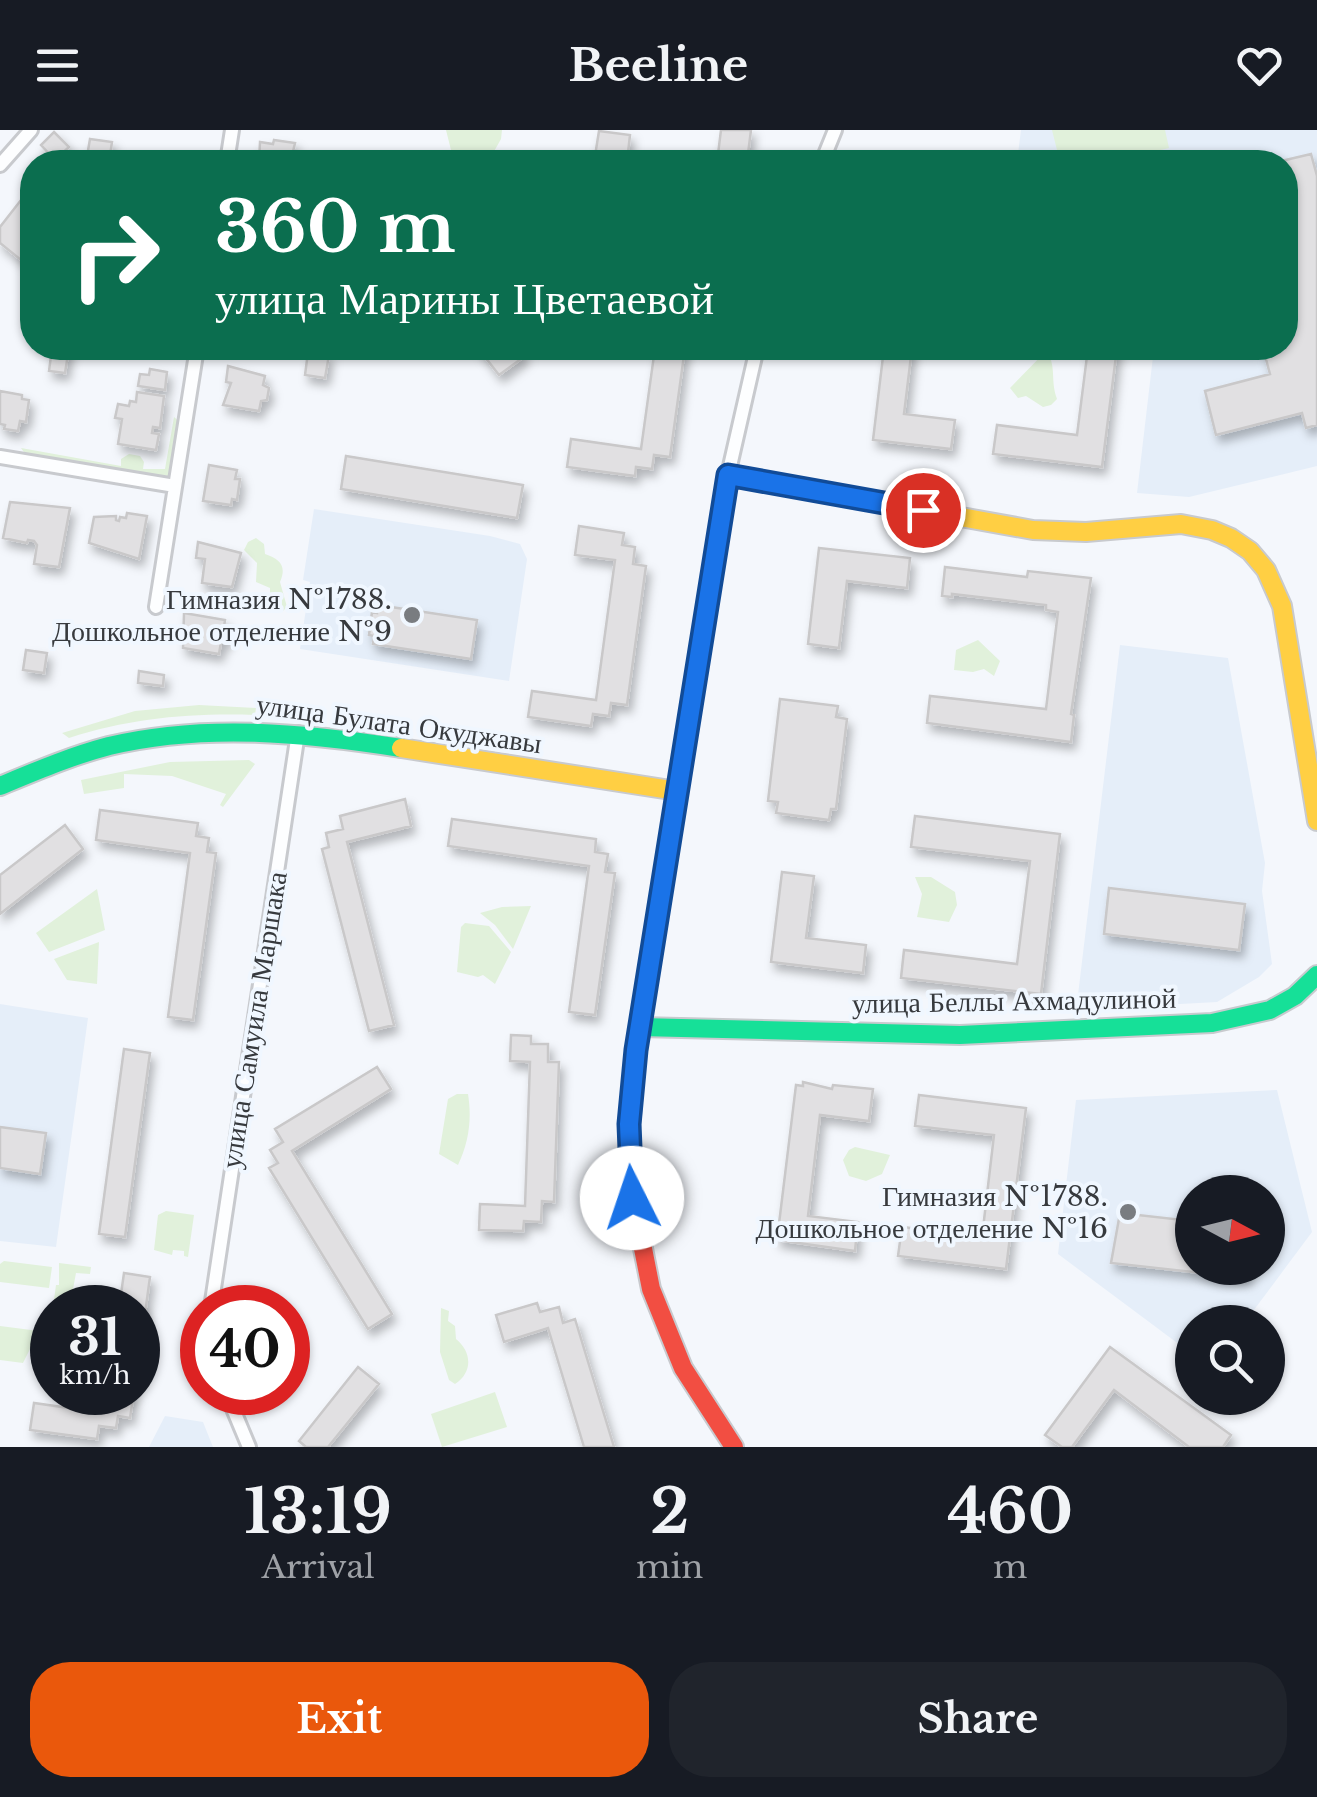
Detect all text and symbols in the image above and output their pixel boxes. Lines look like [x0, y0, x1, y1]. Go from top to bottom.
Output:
text: Beeline [569, 37, 748, 93]
icon: menu [30, 38, 85, 93]
icon: heart [1232, 38, 1287, 93]
text: 360 m [215, 184, 456, 271]
icon: right [50, 190, 180, 320]
text: улица Марины Цветаевой [215, 270, 714, 326]
pin [881, 468, 966, 553]
icon: arrive [896, 483, 951, 538]
place label: Гимназия №1788. Дошкольное отделение №9 [52, 582, 392, 649]
marker: Гимназия №1788. Дошкольное отделение №9 [401, 604, 423, 626]
street label: улица Булата Окуджавы [254, 687, 544, 761]
street label: улица Самуила Маршака [213, 868, 295, 1171]
street label: улица Беллы Ахмадулиной [851, 981, 1177, 1021]
position arrow [580, 1146, 684, 1250]
north arrow [1175, 1175, 1285, 1285]
map controls [1175, 1175, 1285, 1415]
place label: Гимназия №1788. Дошкольное отделение №16 [756, 1179, 1108, 1246]
marker: Гимназия №1788. Дошкольное отделение №16 [1117, 1201, 1139, 1223]
speed limit sign: 40 [180, 1285, 310, 1415]
button: search [1175, 1305, 1285, 1415]
text: 31 [68, 1306, 122, 1369]
text: km/h [60, 1360, 130, 1391]
text: 13:19 [244, 1475, 392, 1549]
text: 2 [650, 1475, 689, 1549]
text: 460 [947, 1475, 1073, 1549]
text: Arrival [261, 1547, 375, 1587]
text: min [636, 1547, 703, 1587]
text: m [993, 1547, 1027, 1587]
button: Exit [30, 1662, 649, 1777]
button: Share [669, 1662, 1287, 1777]

